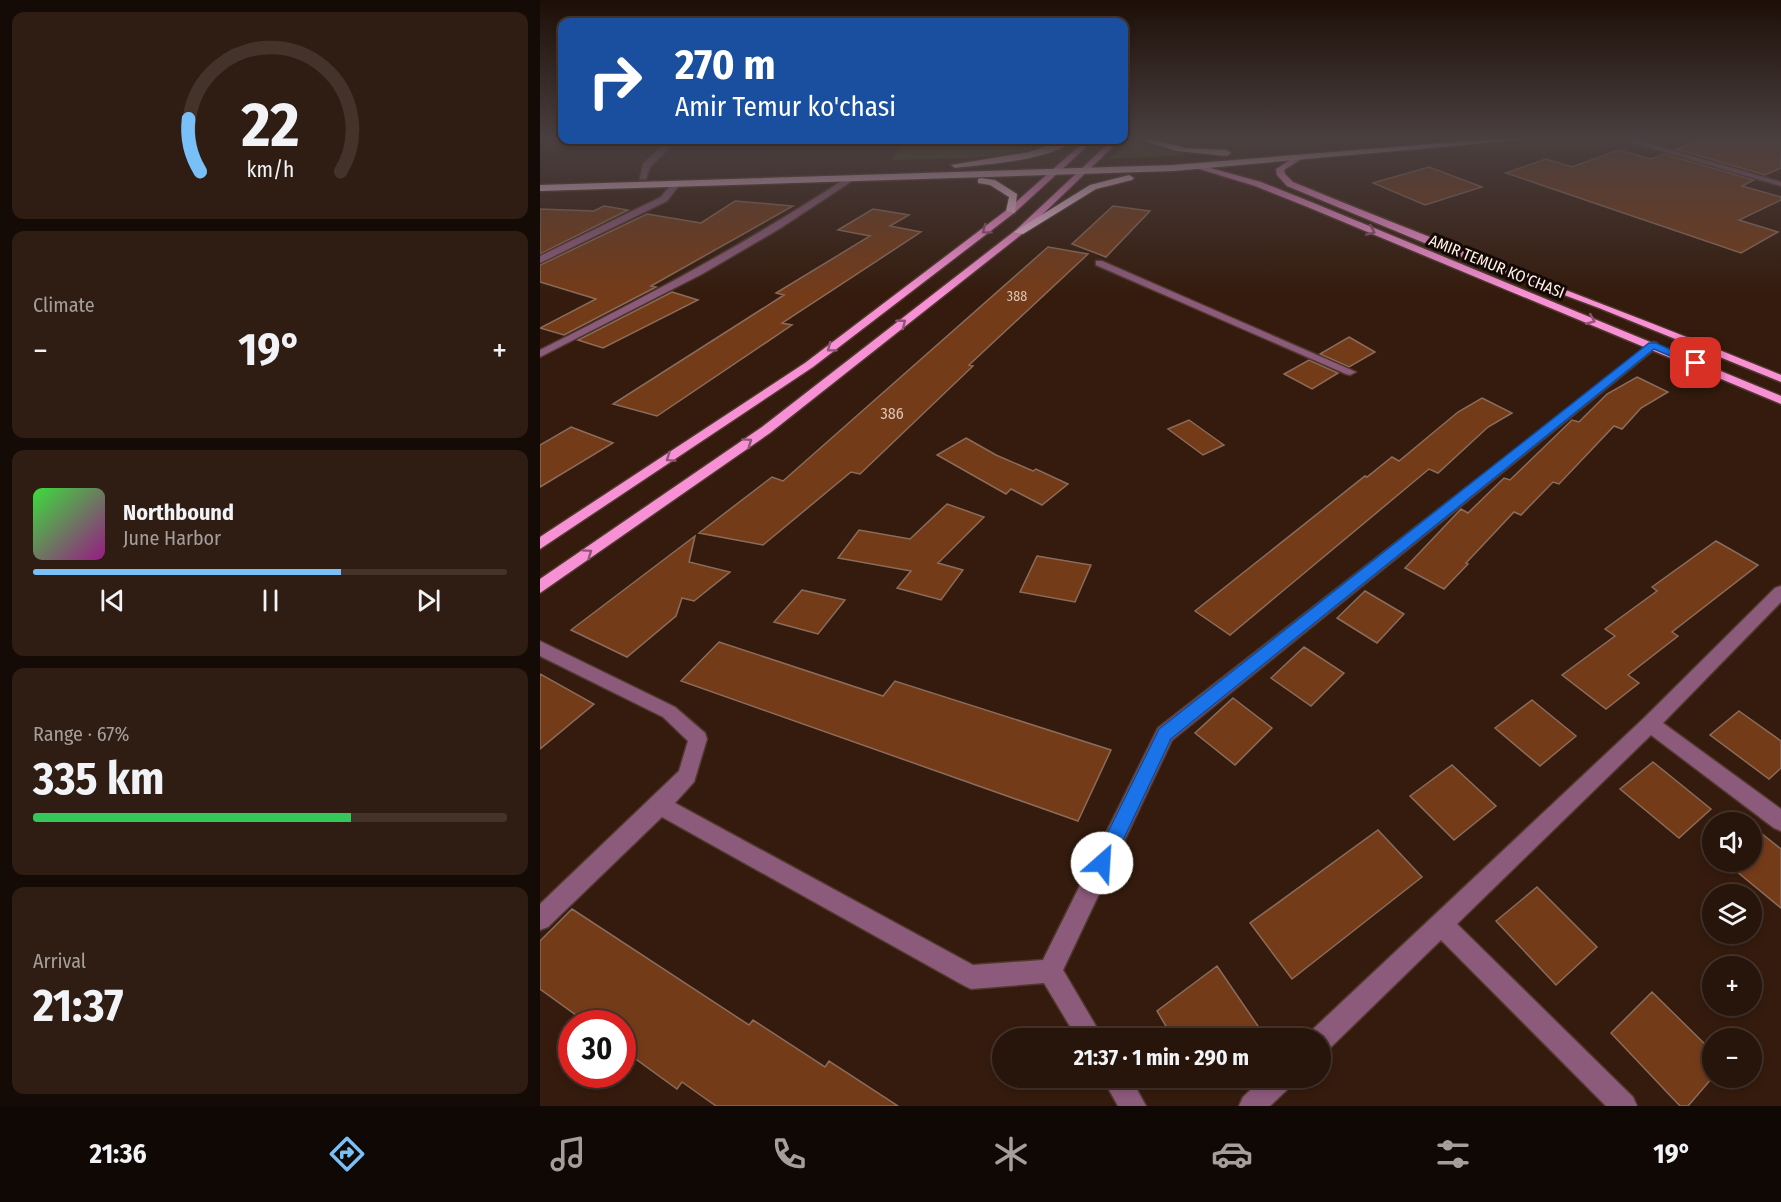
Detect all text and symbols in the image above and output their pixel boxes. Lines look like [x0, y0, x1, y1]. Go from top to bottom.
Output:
text: 270 m [675, 40, 775, 90]
icon: right [576, 42, 654, 120]
text: 22 [240, 89, 299, 164]
text: Amir Temur ko'chasi [675, 91, 896, 123]
text: km/h [246, 158, 294, 184]
one-way arrow [982, 223, 993, 234]
one-way arrow [1365, 224, 1376, 236]
street label: AMIR TEMUR KO'CHASI [1426, 231, 1567, 302]
house number: 388 [1007, 288, 1027, 305]
text: Climate [33, 293, 95, 317]
one-way arrow [1585, 312, 1596, 325]
one-way arrow [896, 319, 907, 330]
text: 19° [238, 323, 302, 377]
text: − [33, 331, 48, 371]
text: + [492, 331, 507, 371]
pin [1670, 337, 1721, 388]
one-way arrow [827, 341, 838, 352]
icon: arrive [1679, 346, 1712, 379]
house number: 386 [880, 404, 904, 423]
one-way arrow [741, 438, 752, 449]
one-way arrow [666, 450, 676, 462]
text: Northbound [123, 499, 234, 526]
text: June Harbor [123, 526, 221, 550]
one-way arrow [581, 549, 592, 560]
icon: previous [96, 584, 129, 617]
icon: pause [254, 584, 287, 617]
icon: next [412, 584, 445, 617]
text: Range · 67% [33, 722, 129, 746]
text: 335 km [33, 752, 164, 806]
map controls [1702, 812, 1762, 1088]
button: sound [1702, 812, 1762, 872]
position arrow [1070, 831, 1134, 895]
button: layers [1702, 884, 1762, 944]
text: Arrival [33, 949, 86, 973]
button: + [1702, 956, 1762, 1016]
text: 21:37 [33, 979, 123, 1033]
speed limit sign: 30 [558, 1010, 636, 1088]
button: − [1702, 1028, 1762, 1088]
text: 21:37 · 1 min · 290 m [1074, 1044, 1249, 1071]
icon: directions [326, 1133, 368, 1175]
icon: music [547, 1133, 589, 1175]
icon: phone [768, 1133, 810, 1175]
icon: climate [990, 1133, 1032, 1175]
icon: car [1211, 1133, 1253, 1175]
icon: filters [1432, 1133, 1474, 1175]
text: 21:36 [90, 1138, 147, 1170]
text: 19° [1653, 1138, 1691, 1170]

